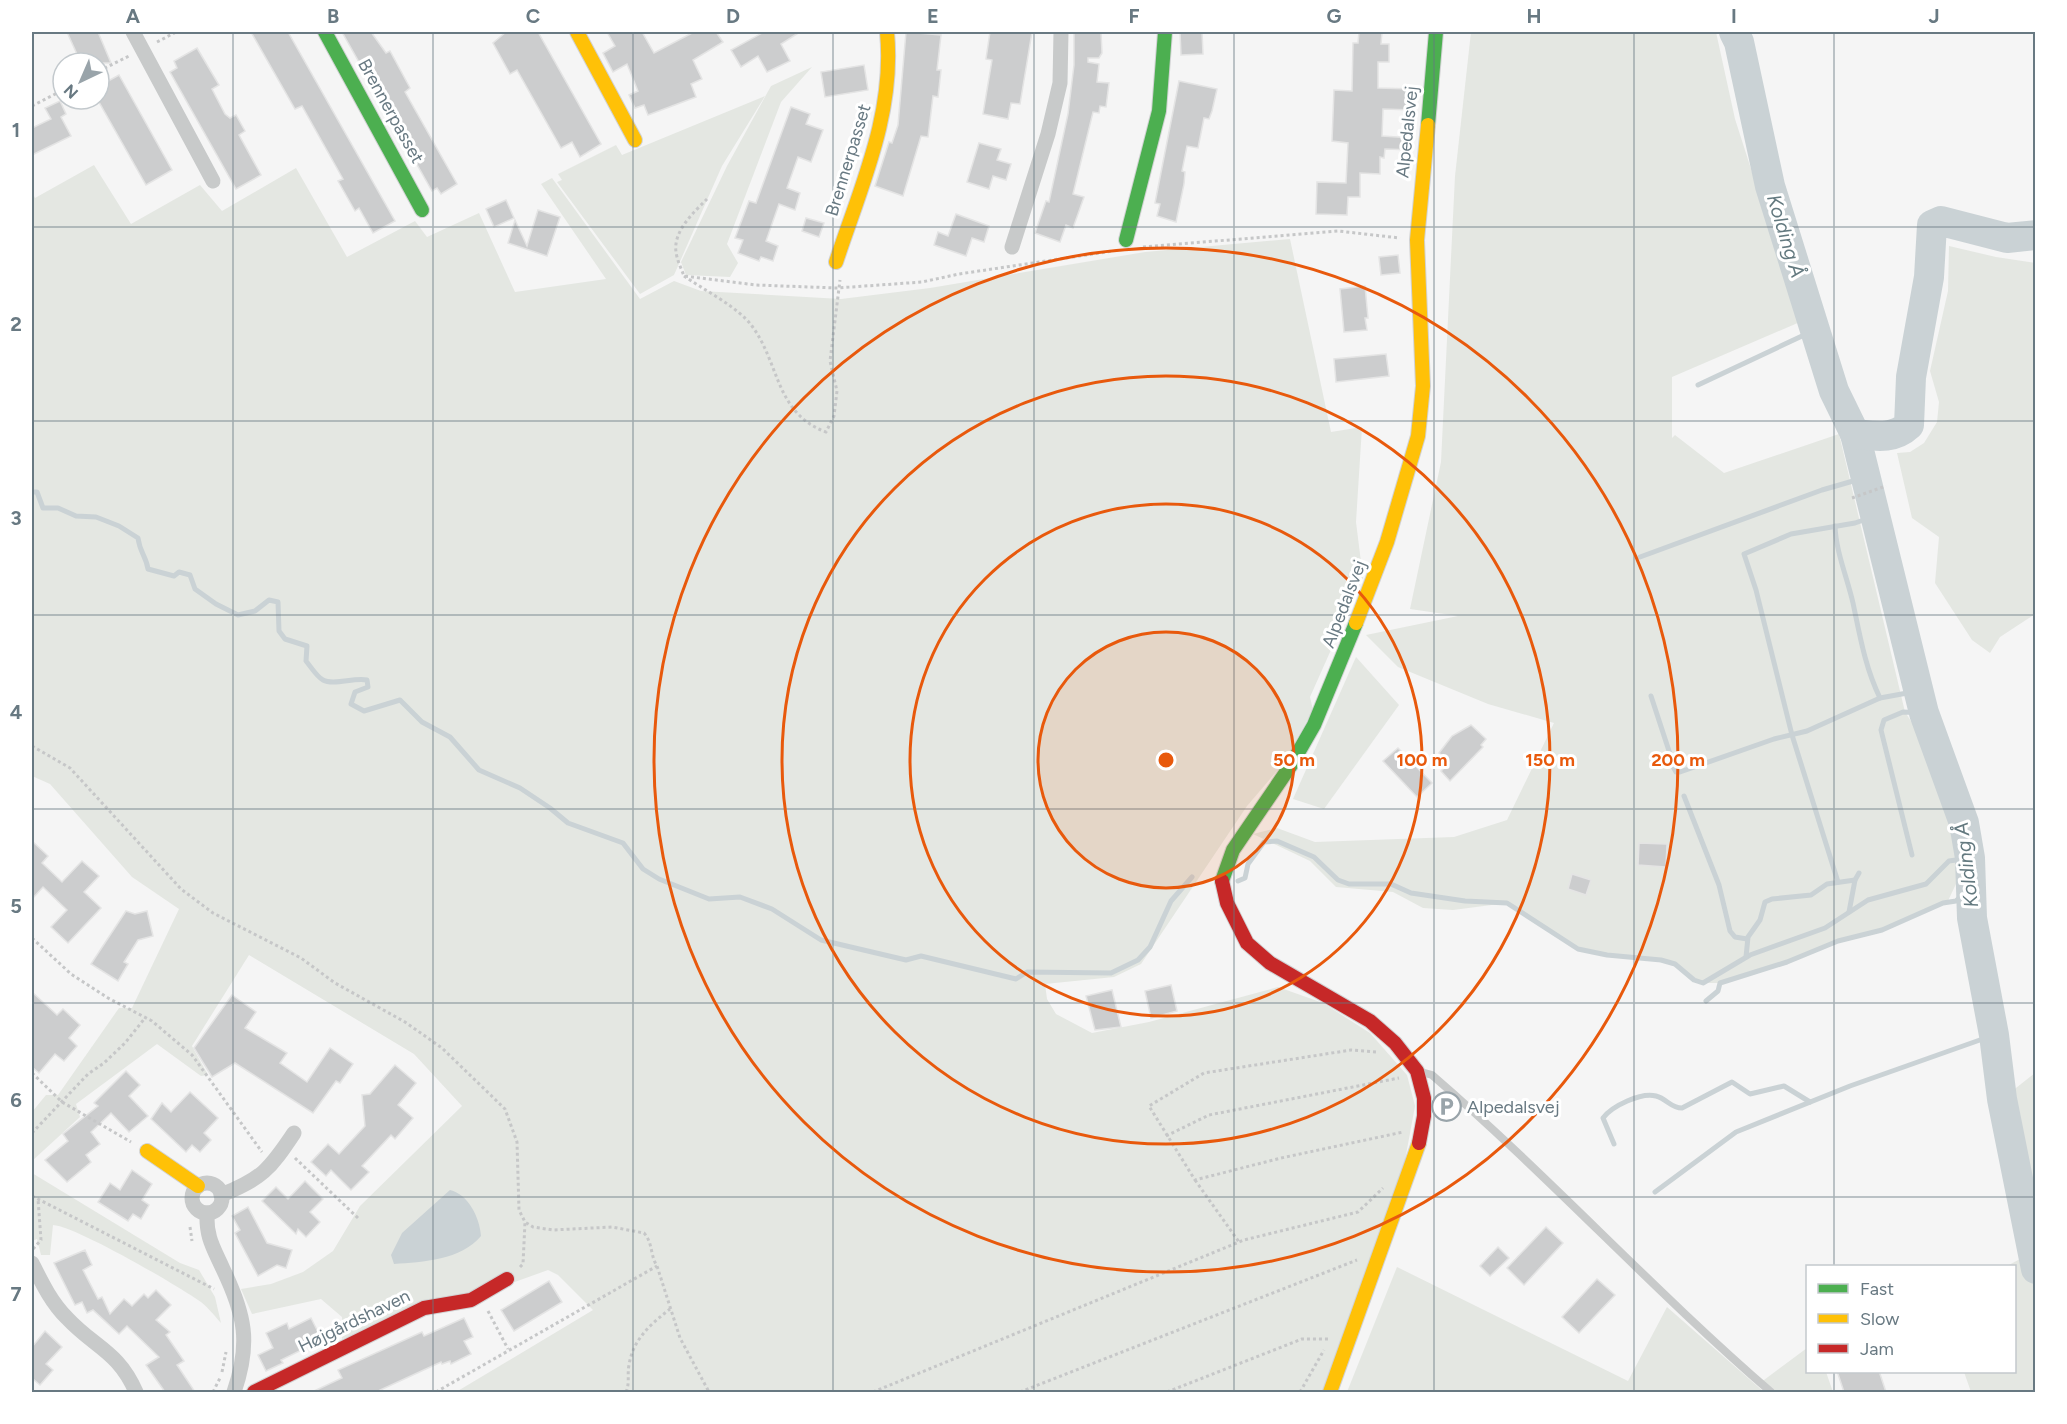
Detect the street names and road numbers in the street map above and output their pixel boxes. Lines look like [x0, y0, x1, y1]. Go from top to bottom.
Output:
street label: Brennerpasset [353, 55, 429, 167]
street label: Alpedalsvej [1391, 85, 1423, 179]
street label: Brennerpasset [821, 101, 876, 219]
street label: Alpedalsvej [1317, 557, 1371, 651]
street label: Højgårdshaven [295, 1284, 413, 1358]

